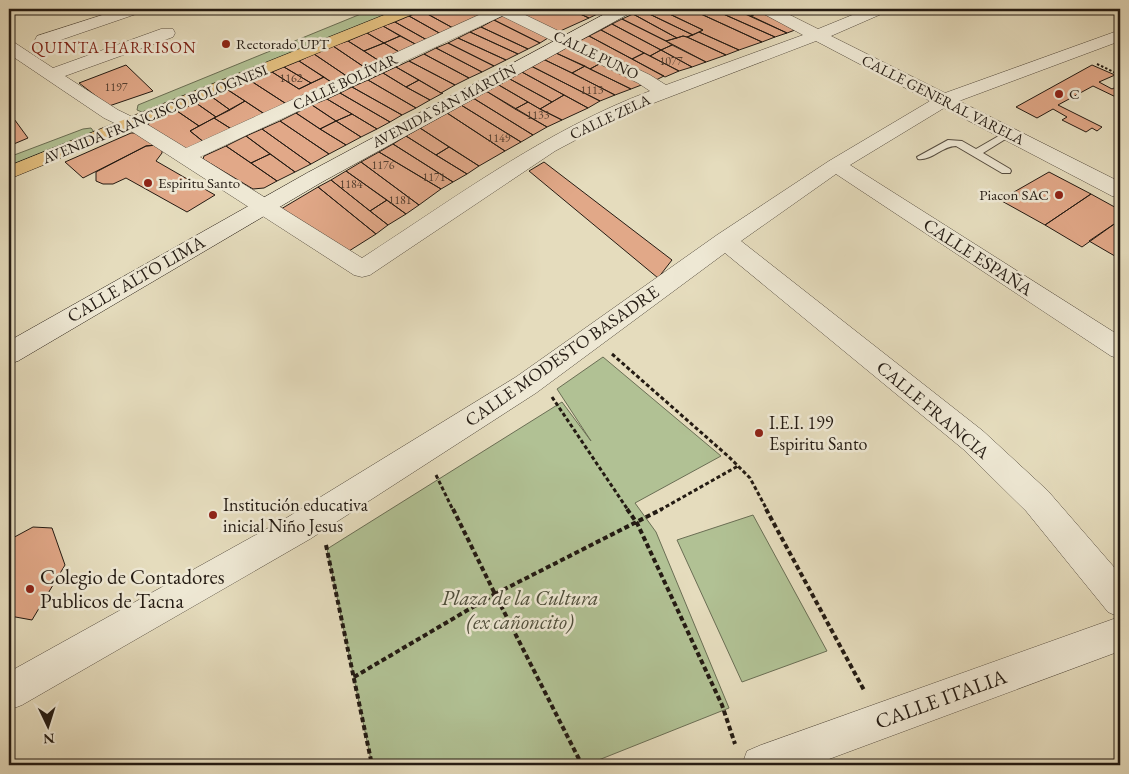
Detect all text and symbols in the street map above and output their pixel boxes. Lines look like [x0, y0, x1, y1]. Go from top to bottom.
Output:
street label: CALLE PUNO [550, 26, 642, 83]
place label: Rectorado UPT [236, 34, 330, 53]
district label: QUINTA HARRISON [31, 37, 197, 58]
marker: Rectorado UPT [220, 38, 232, 50]
street label: CALLE BOLÍVAR [289, 49, 400, 114]
street label: CALLE GENERAL VARELA [859, 50, 1028, 149]
house number: 1077 [659, 53, 683, 69]
street label: AVENIDA SAN MARTÍN [368, 59, 519, 152]
street label: AVENIDA FRANCISCO BOLOGNESI [39, 60, 270, 168]
house number: 1162 [279, 70, 303, 86]
house number: 1197 [104, 79, 128, 95]
house number: 1113 [580, 82, 604, 98]
place label: C [1069, 84, 1080, 103]
marker: C [1053, 88, 1065, 100]
street label: CALLE ZELA [567, 89, 654, 143]
house number: 1133 [526, 107, 550, 123]
house number: 1149 [487, 130, 511, 146]
house number: 1176 [371, 157, 395, 173]
house number: 1171 [422, 169, 446, 185]
place label: Espiritu Santo [158, 173, 240, 192]
house number: 1184 [339, 176, 363, 192]
marker: Espiritu Santo [142, 177, 154, 189]
place label: Piacon SAC [979, 185, 1049, 204]
marker: Piacon SAC [1053, 189, 1065, 201]
house number: 1181 [388, 192, 412, 208]
street label: CALLE ESPAÑA [919, 213, 1038, 301]
street label: CALLE ALTO LIMA [63, 230, 209, 327]
street label: CALLE MODESTO BASADRE [460, 280, 663, 431]
street label: CALLE FRANCIA [872, 356, 995, 464]
place label: I.E.I. 199 Espiritu Santo [769, 411, 868, 455]
marker: I.E.I. 199 Espiritu Santo [753, 427, 765, 439]
place label: Institución educativa inicial Niño Jesus [223, 493, 369, 537]
marker: Institución educativa inicial Niño Jesus [207, 509, 219, 521]
place label: Colegio de Contadores Publicos de Tacna [40, 563, 225, 614]
marker: Colegio de Contadores Publicos de Tacna [24, 583, 36, 595]
park label: Plaza de la Cultura (ex cañoncito) [442, 584, 598, 635]
street label: CALLE ITALIA [871, 662, 1011, 735]
north arrow [22, 702, 72, 752]
text: N [42, 730, 55, 748]

